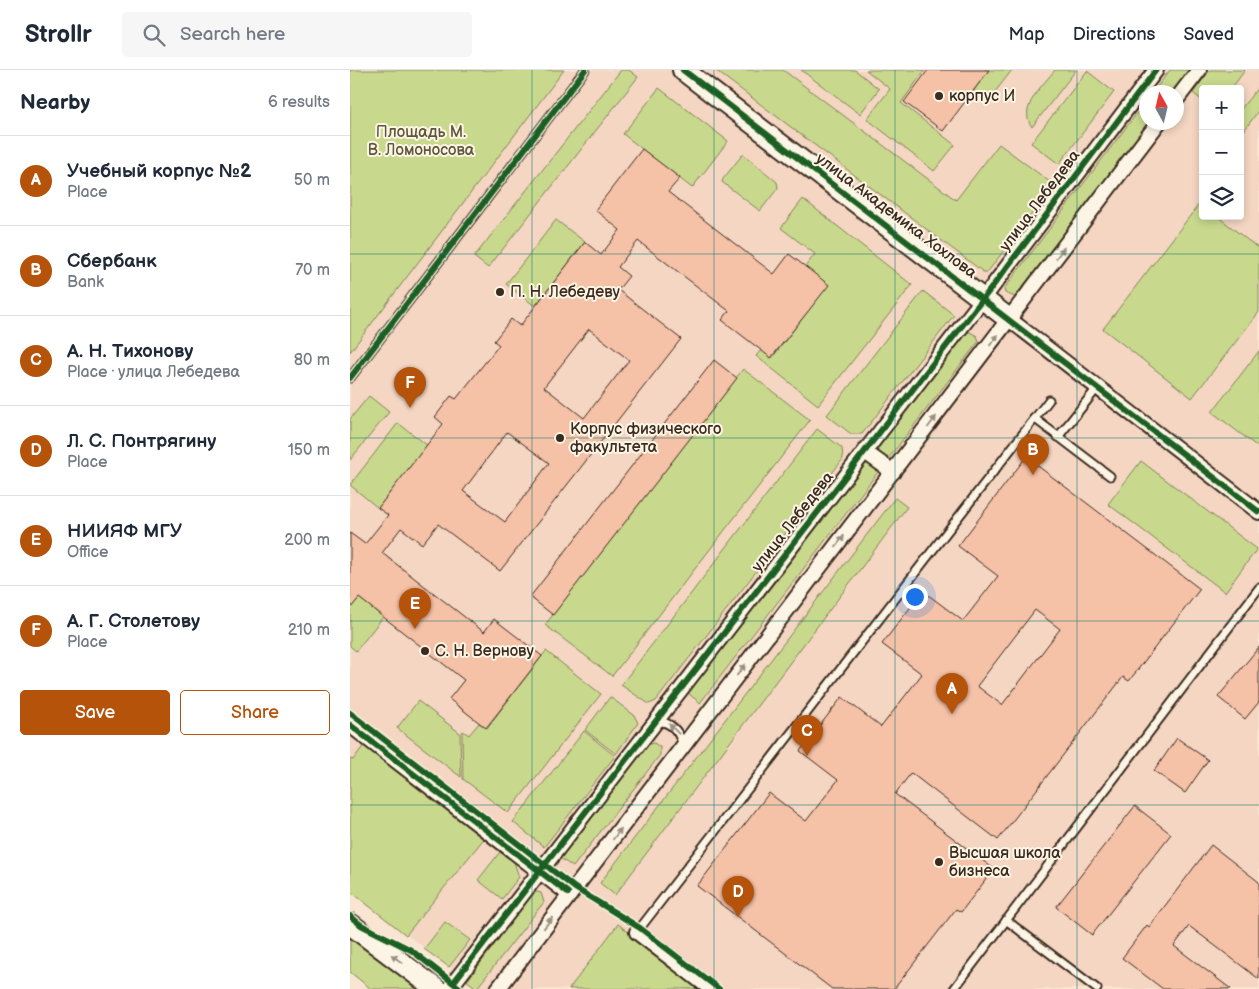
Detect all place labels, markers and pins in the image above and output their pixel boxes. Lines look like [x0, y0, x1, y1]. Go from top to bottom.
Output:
place label: корпус И [949, 87, 1015, 106]
marker: корпус И [933, 90, 945, 102]
place label: П. Н. Лебедеву [510, 283, 621, 302]
marker: П. Н. Лебедеву [494, 286, 506, 298]
pin: F [394, 367, 426, 408]
place label: Корпус физического факультета [570, 420, 721, 457]
marker: Корпус физического факультета [554, 432, 566, 444]
pin: B [1017, 434, 1049, 475]
pin: E [399, 588, 431, 629]
place label: С. Н. Вернову [435, 642, 534, 661]
marker: С. Н. Вернову [419, 645, 431, 657]
pin: A [936, 673, 968, 714]
pin: C [791, 715, 823, 756]
place label: Высшая школа бизнеса [949, 844, 1061, 881]
marker: Высшая школа бизнеса [933, 856, 945, 868]
pin: D [722, 876, 754, 917]

